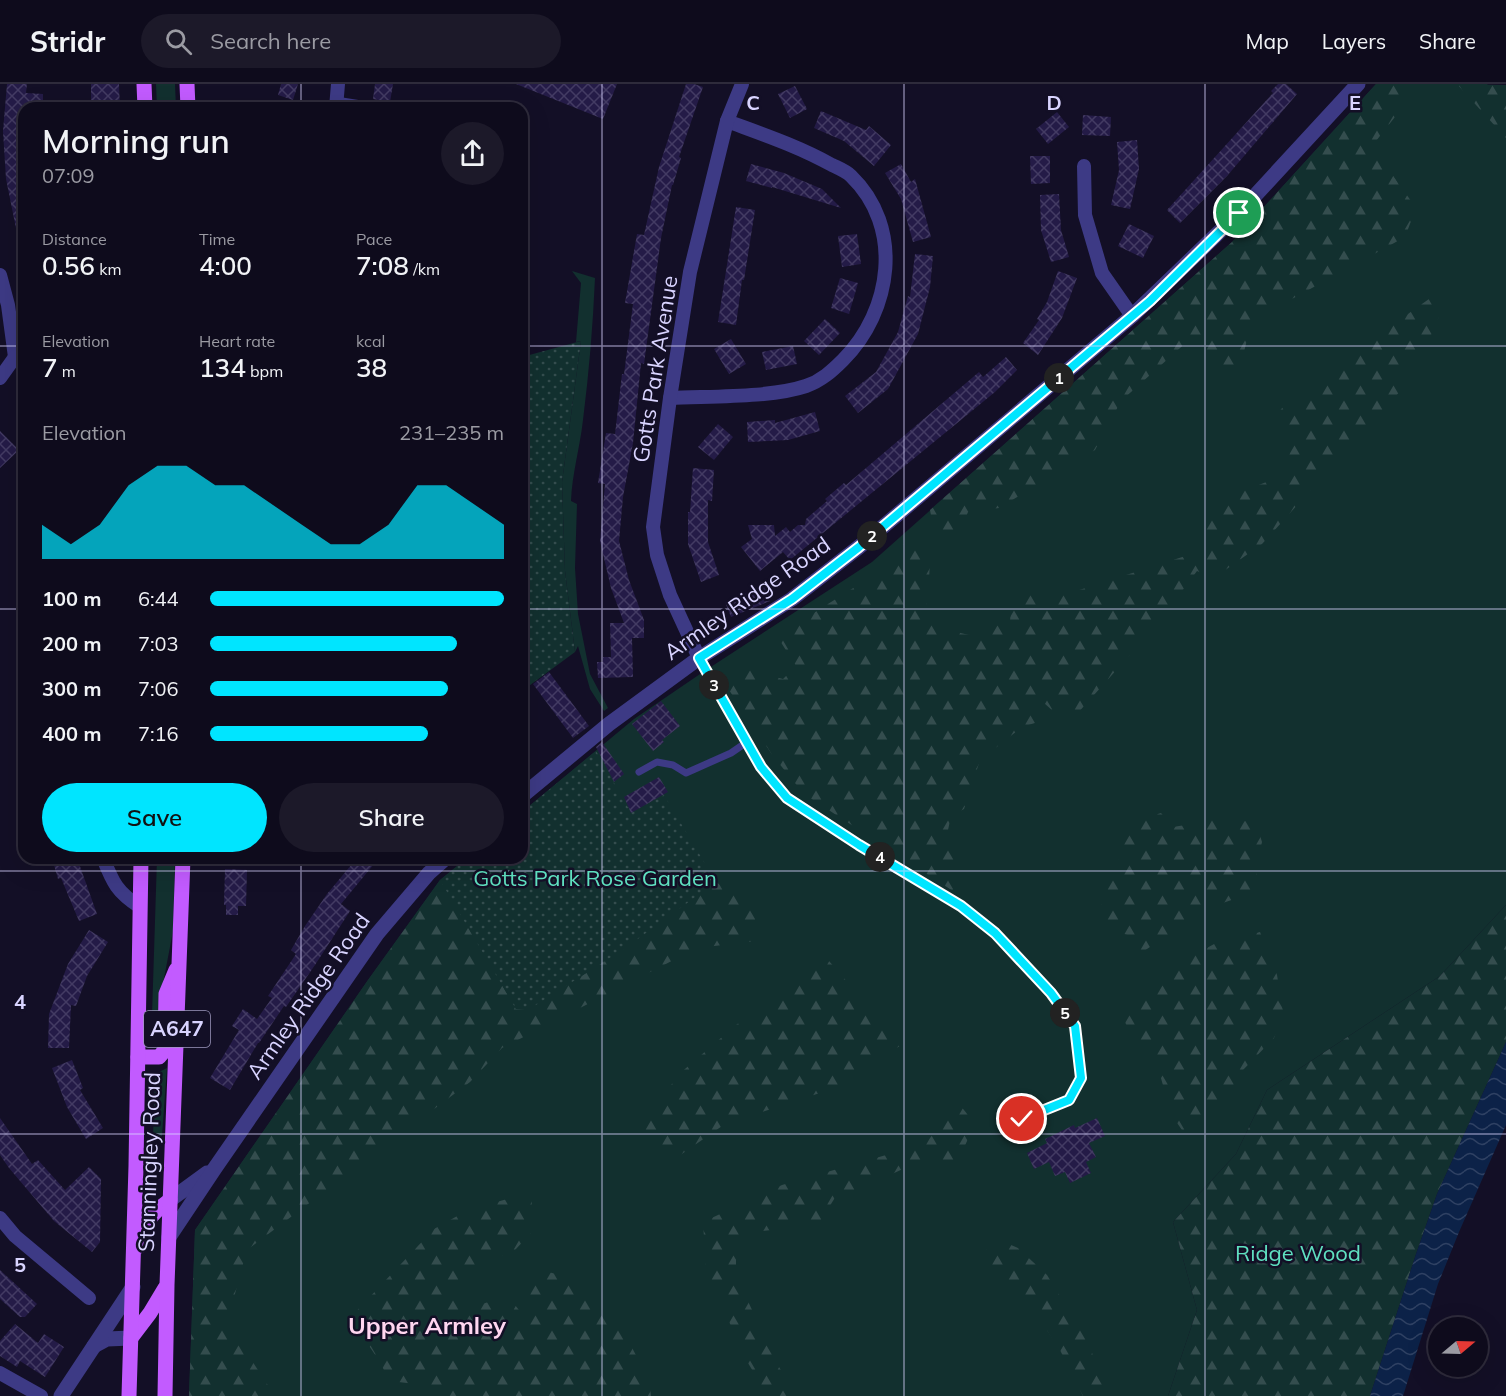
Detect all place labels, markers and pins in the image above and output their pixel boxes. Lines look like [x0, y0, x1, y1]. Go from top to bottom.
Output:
pin [1213, 187, 1264, 238]
pin: 1 [1044, 363, 1074, 393]
pin: 2 [857, 521, 887, 551]
pin: 3 [699, 670, 729, 700]
pin: 4 [865, 842, 895, 872]
pin: 5 [1050, 998, 1080, 1028]
pin [996, 1093, 1047, 1144]

